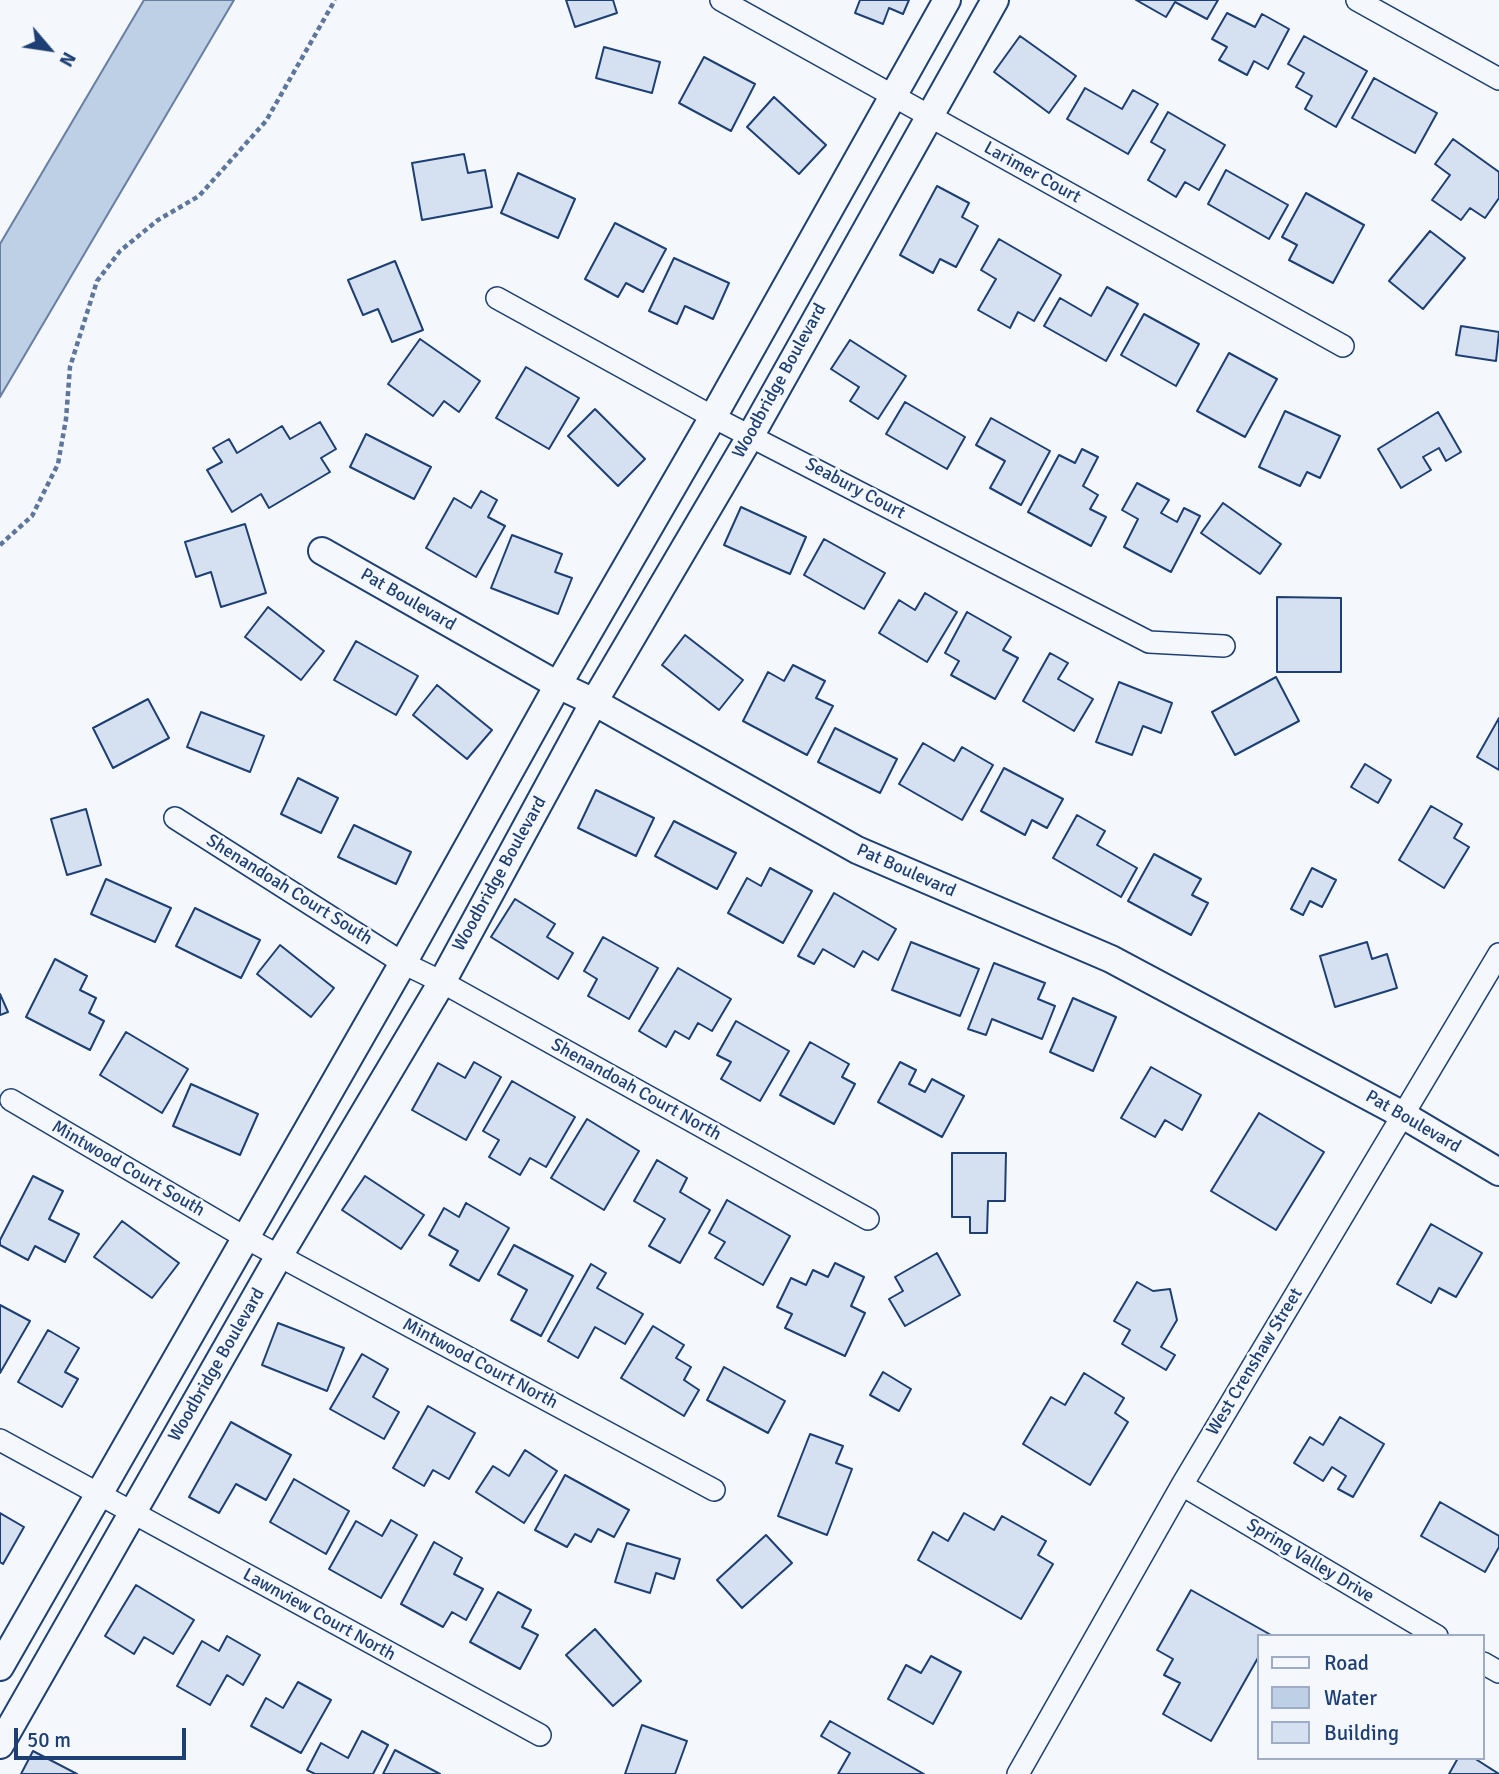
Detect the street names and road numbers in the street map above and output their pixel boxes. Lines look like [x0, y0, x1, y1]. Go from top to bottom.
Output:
street label: Larimer Court [980, 138, 1084, 208]
street label: Woodbridge Boulevard [729, 300, 831, 462]
street label: Seabury Court [801, 454, 909, 524]
street label: Pat Boulevard [357, 564, 459, 636]
street label: Woodbridge Boulevard [449, 793, 551, 955]
street label: Shenandoah Court South [202, 830, 376, 950]
street label: Pat Boulevard [853, 840, 959, 902]
street label: Shenandoah Court North [547, 1034, 725, 1146]
street label: Pat Boulevard [1362, 1086, 1464, 1158]
street label: Mintwood Court South [48, 1116, 208, 1222]
street label: Woodbridge Boulevard [164, 1284, 270, 1446]
street label: West Crenshaw Street [1202, 1284, 1308, 1440]
street label: Mintwood Court North [399, 1314, 561, 1414]
street label: Spring Valley Drive [1242, 1514, 1378, 1608]
street label: Lawnview Court North [239, 1564, 399, 1666]

